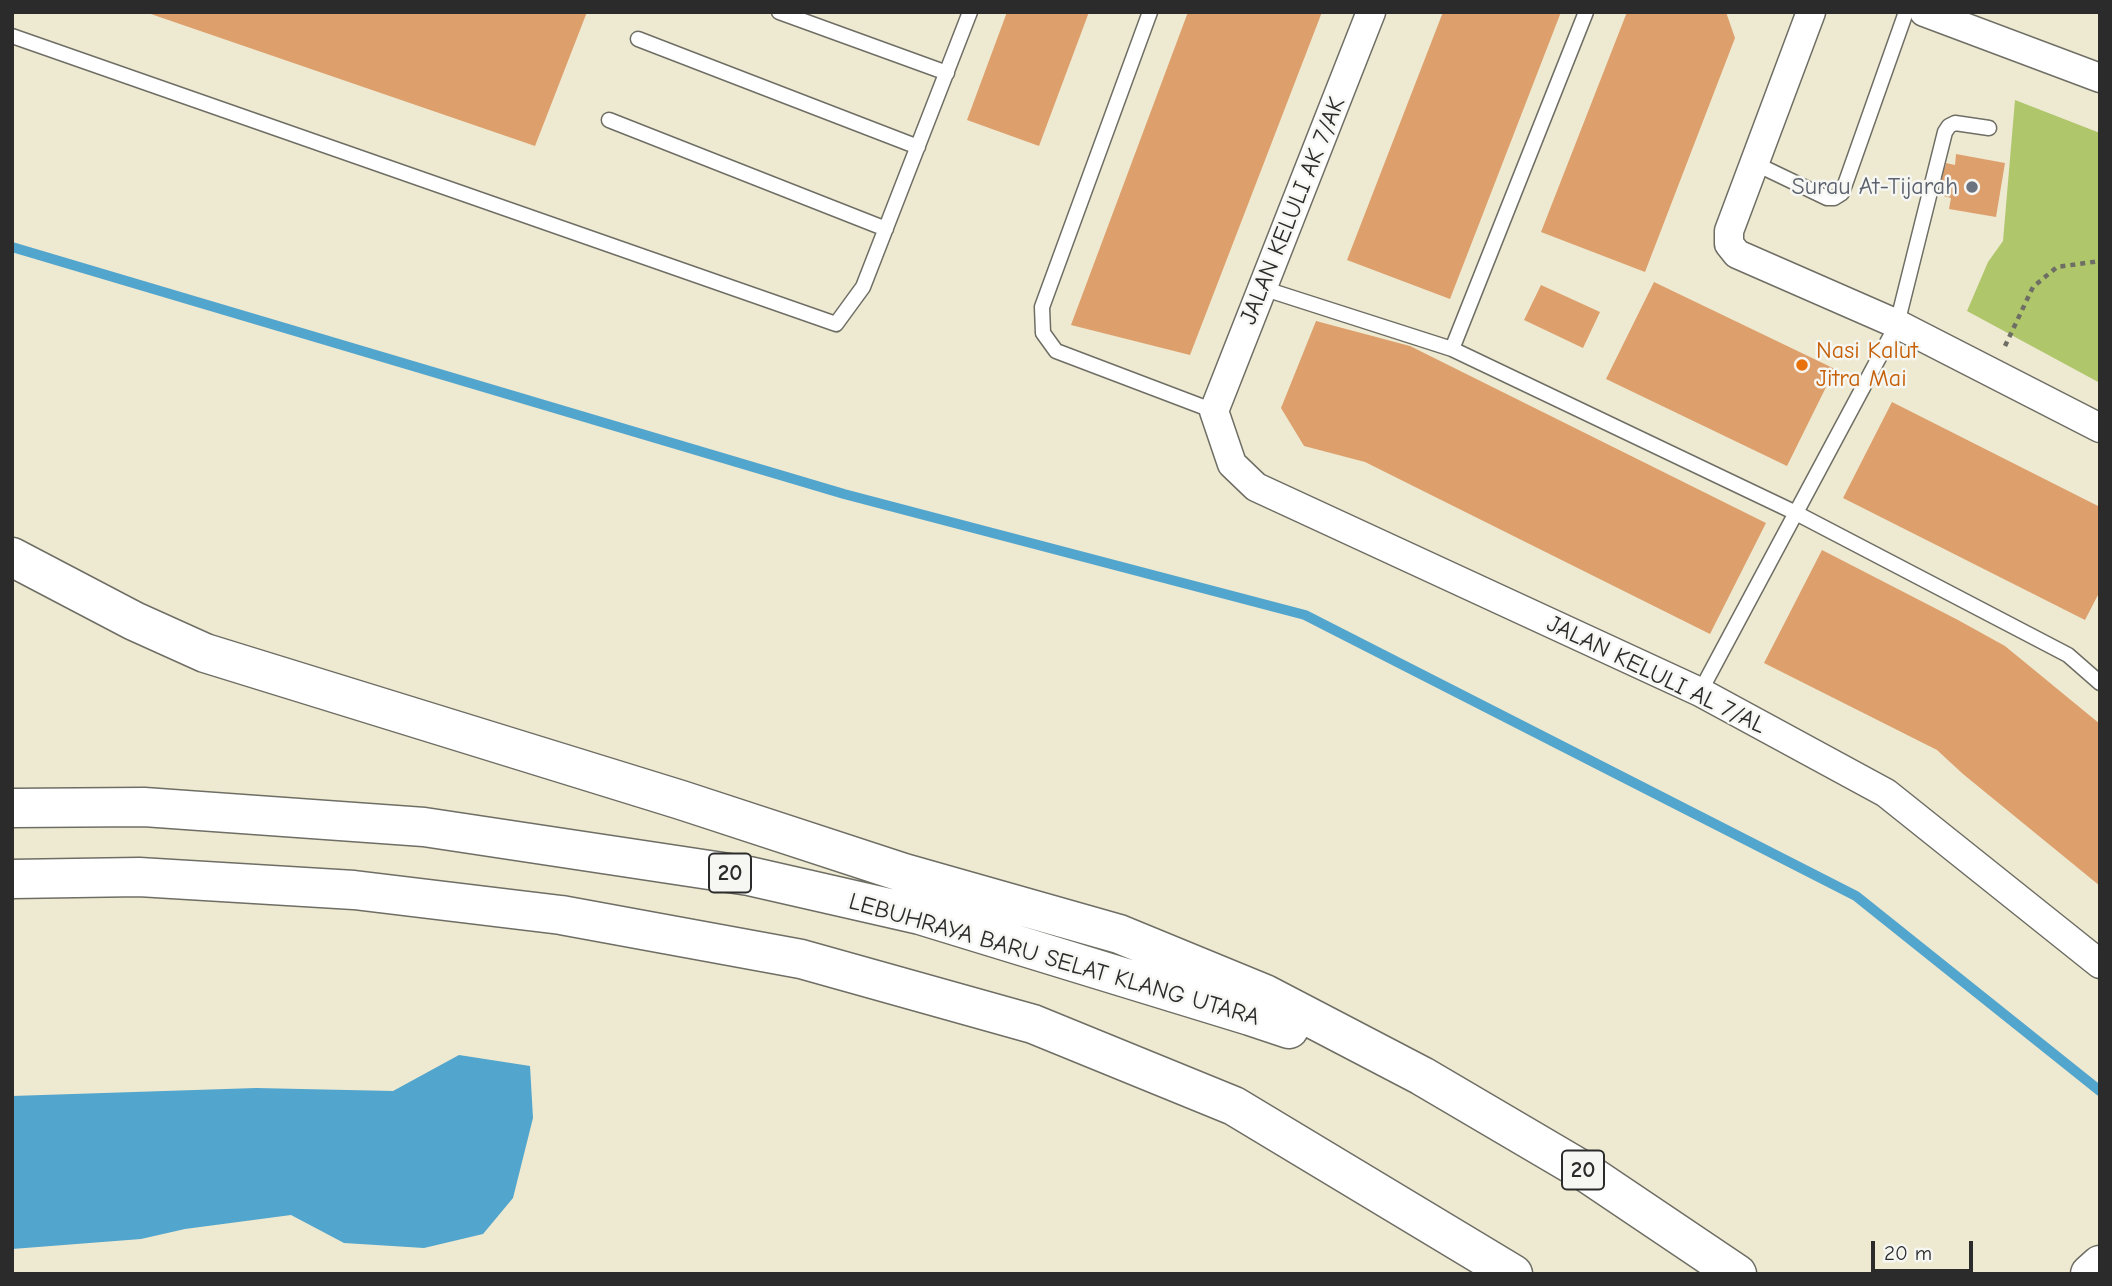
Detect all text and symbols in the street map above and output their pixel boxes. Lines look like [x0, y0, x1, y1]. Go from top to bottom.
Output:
street label: JALAN KELULI AK 7/AK [1234, 93, 1352, 329]
place label: Surau At-Tijarah [1791, 173, 1958, 201]
marker: Surau At-Tijarah [1964, 179, 1980, 195]
place label: Nasi Kalut Jitra Mai [1816, 337, 1918, 393]
marker: Nasi Kalut Jitra Mai [1794, 357, 1810, 373]
street label: JALAN KELULI AL 7/AL [1542, 609, 1770, 741]
road number: 20 [709, 853, 751, 892]
street label: LEBUHRAYA BARU SELAT KLANG UTARA [845, 887, 1263, 1033]
road number: 20 [1562, 1150, 1604, 1190]
scale bar [1874, 1226, 1976, 1270]
text: 20 m [1884, 1241, 1932, 1265]

